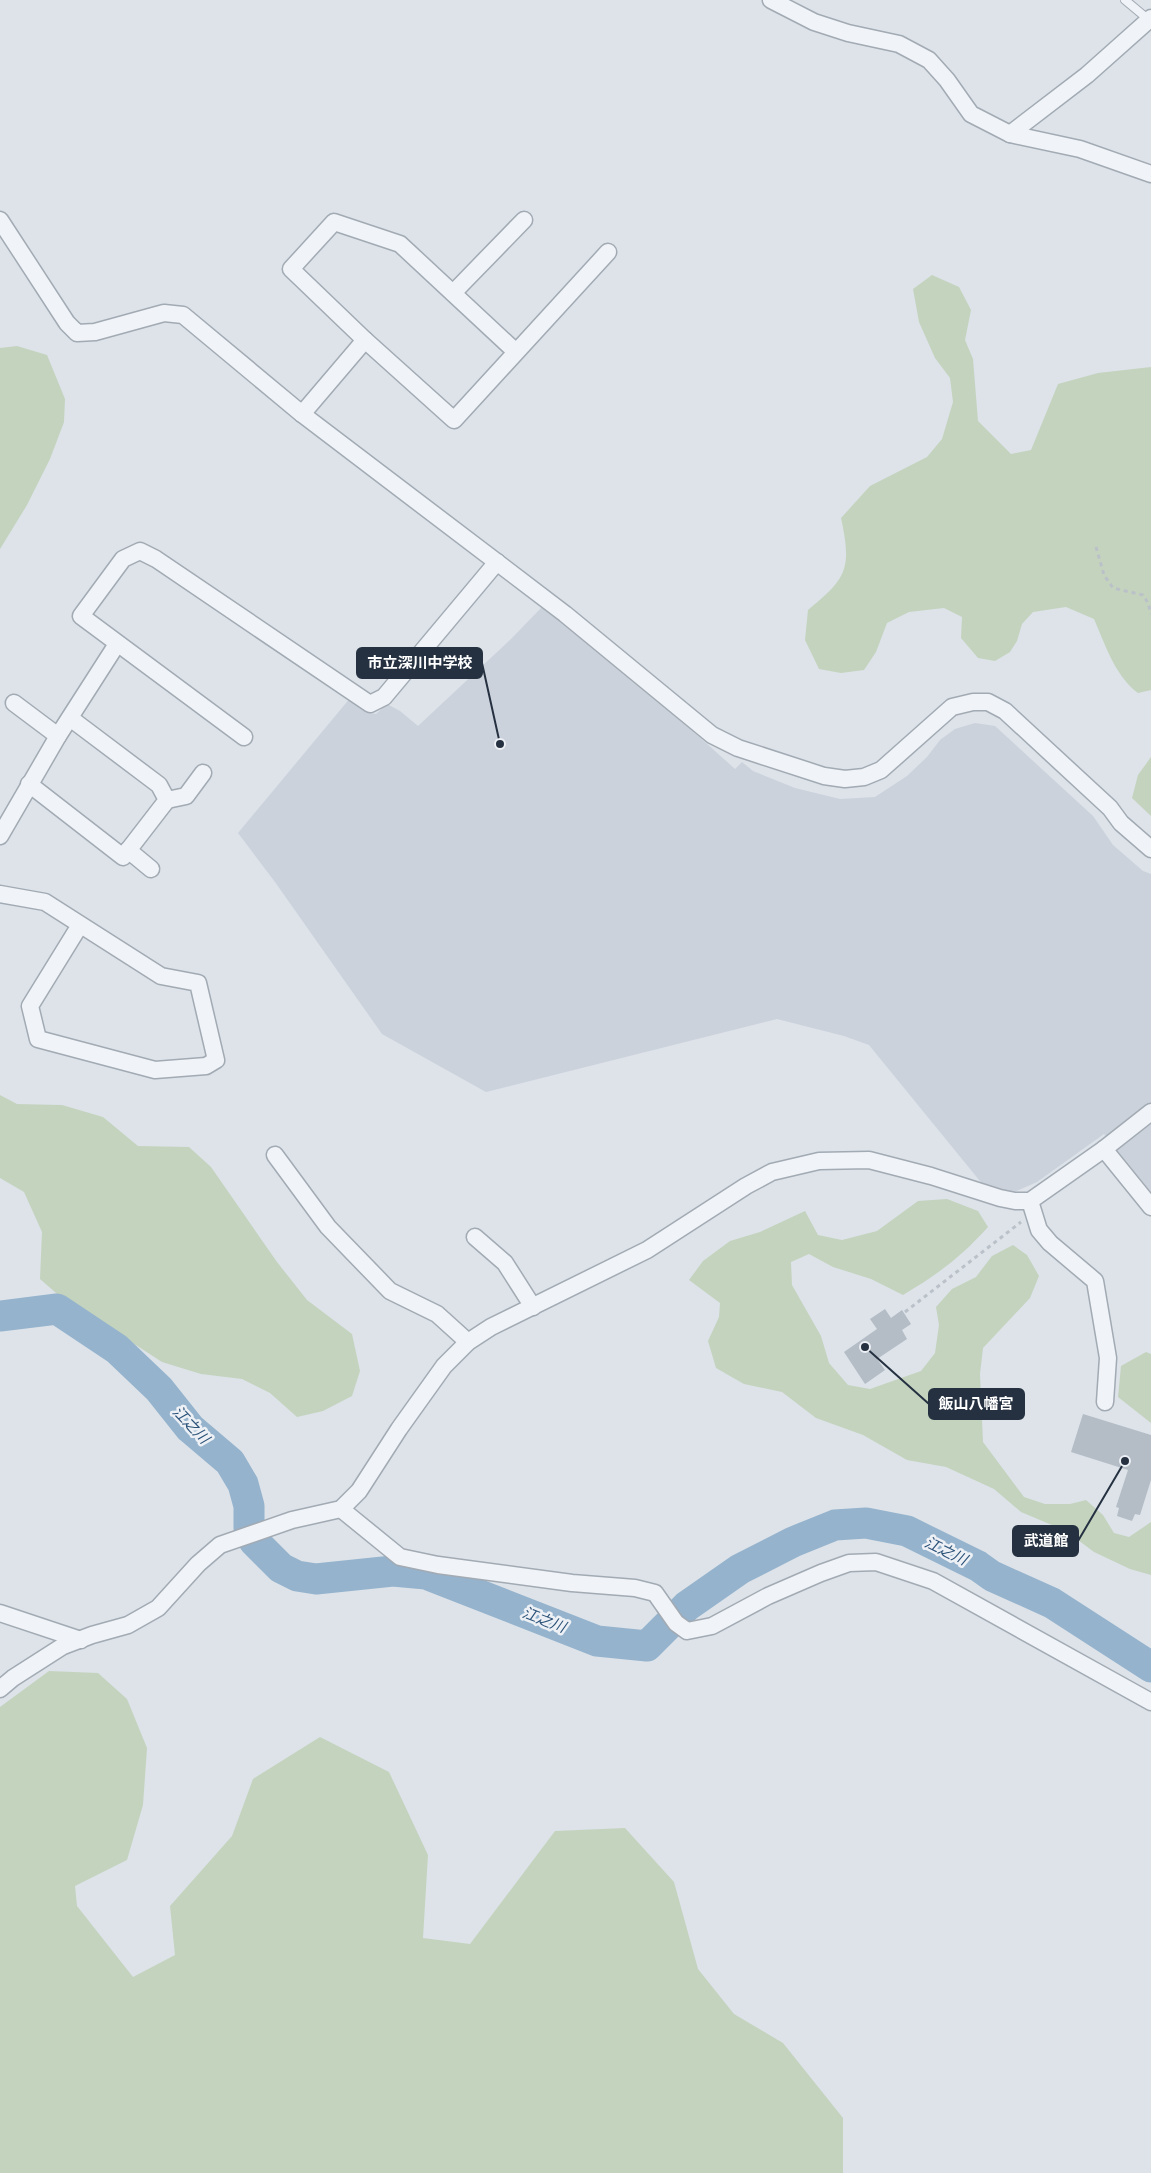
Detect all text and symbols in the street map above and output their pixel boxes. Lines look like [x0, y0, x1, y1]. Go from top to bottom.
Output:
callout: 市立深川中学校 [357, 648, 482, 678]
text: 市立深川中学校 [367, 653, 473, 673]
callout: 飯山八幡宮 [929, 1389, 1024, 1419]
text: 飯山八幡宮 [938, 1394, 1014, 1414]
water label: 江之川 [168, 1402, 215, 1450]
callout: 武道館 [1013, 1526, 1078, 1556]
text: 武道館 [1023, 1531, 1069, 1551]
water label: 江之川 [921, 1532, 972, 1571]
water label: 江之川 [519, 1603, 570, 1638]

